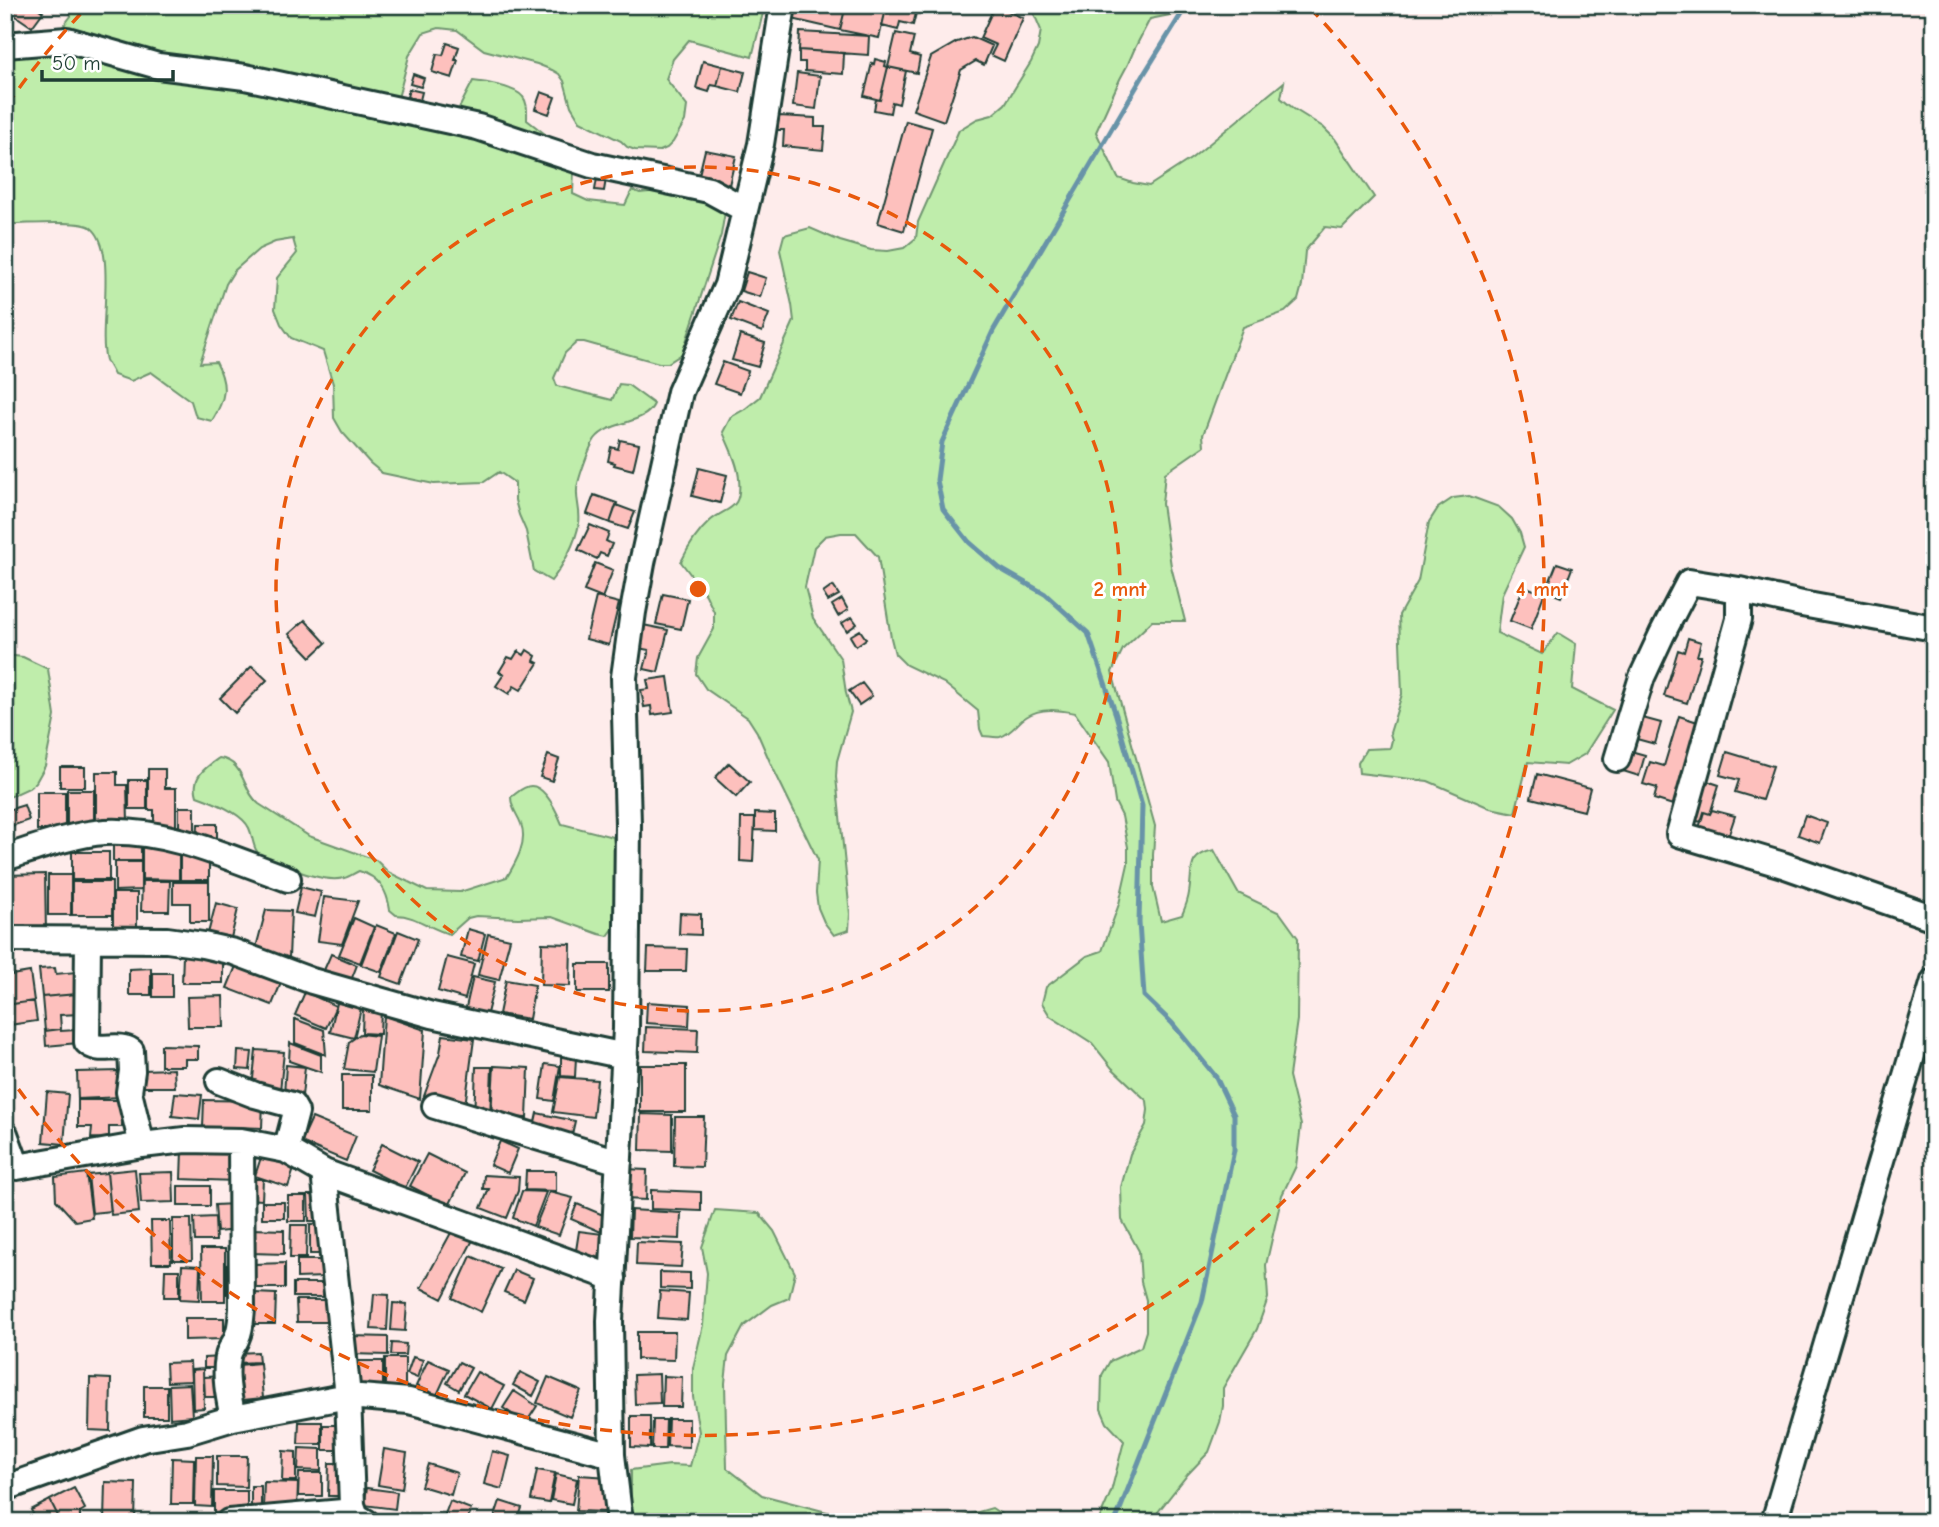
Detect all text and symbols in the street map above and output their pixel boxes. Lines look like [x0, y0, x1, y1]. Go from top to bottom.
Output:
scale bar [42, 38, 173, 82]
text: 50 m [52, 51, 101, 75]
centre of rings [686, 577, 710, 601]
text: 2 mnt [1094, 577, 1148, 601]
text: 4 mnt [1516, 577, 1569, 601]

